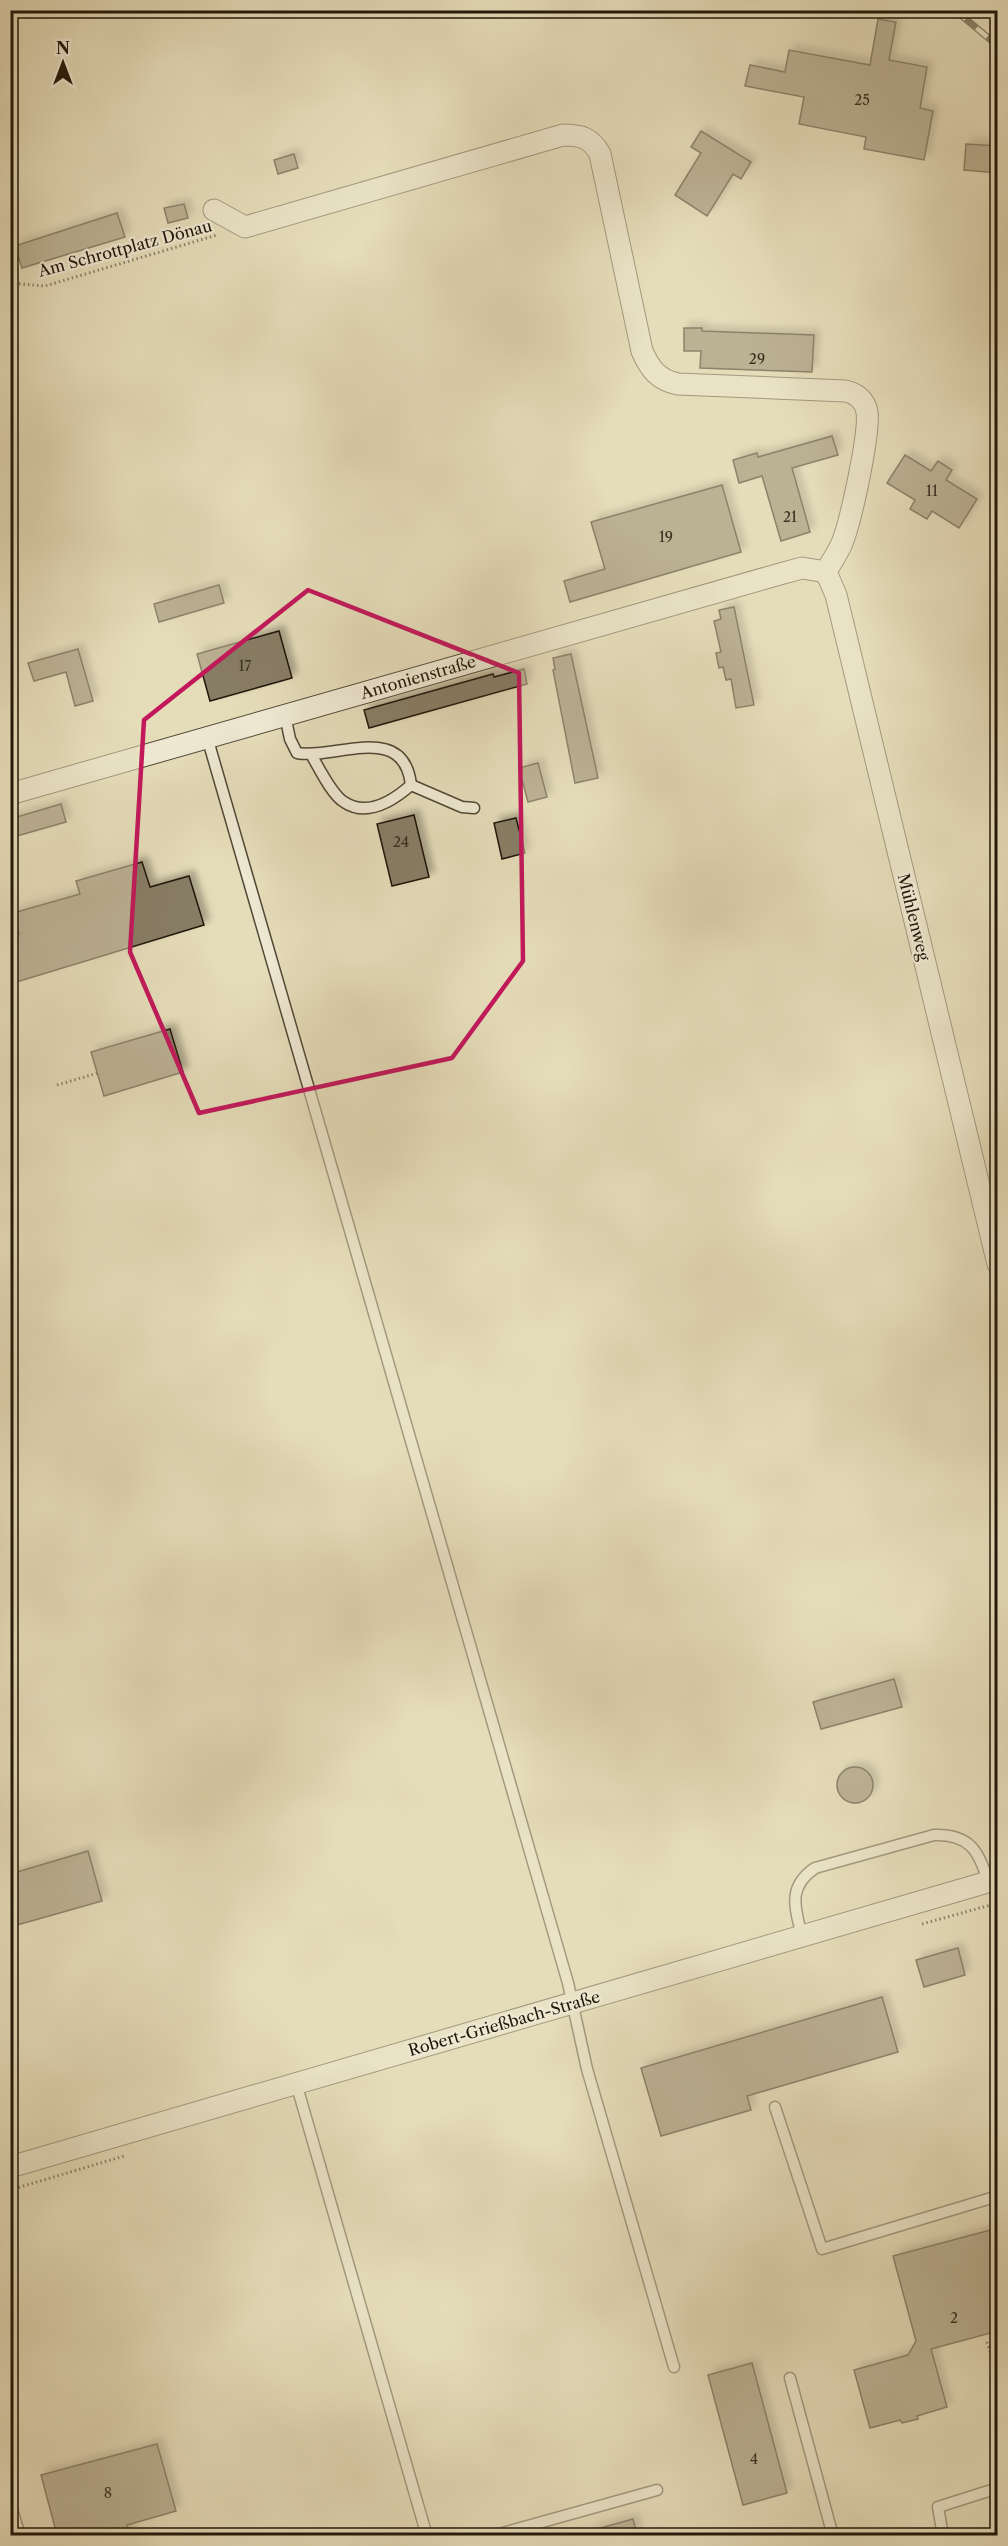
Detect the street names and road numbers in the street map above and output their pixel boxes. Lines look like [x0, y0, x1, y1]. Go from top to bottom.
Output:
street label: Am Schrottplatz Dönau [35, 215, 214, 281]
street label: Antonienstraße [357, 651, 478, 703]
street label: Mühlenweg [894, 871, 935, 963]
street label: Robert-Grießbach-Straße [406, 1986, 602, 2060]

